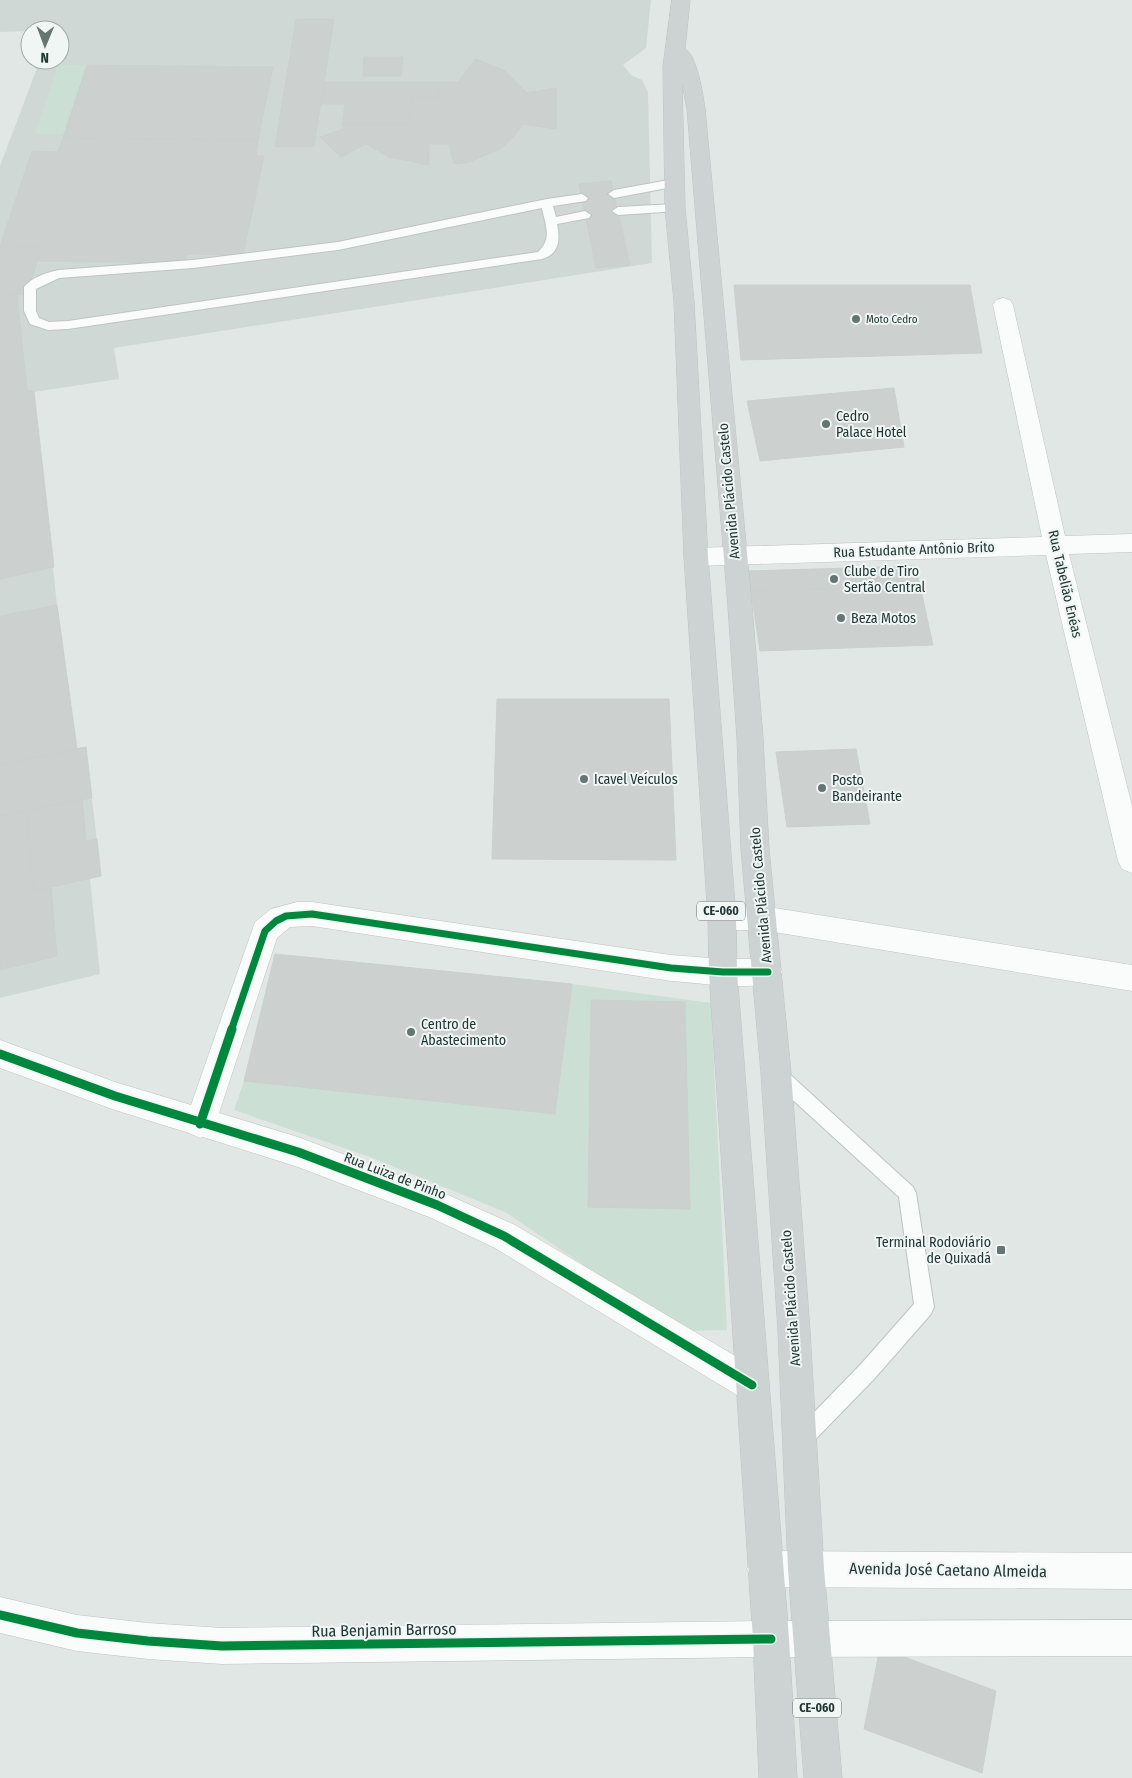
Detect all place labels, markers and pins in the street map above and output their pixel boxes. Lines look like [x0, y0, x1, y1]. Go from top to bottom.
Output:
marker: Moto Cedro [850, 313, 862, 325]
place label: Moto Cedro [866, 313, 918, 326]
place label: Cedro Palace Hotel [836, 408, 907, 441]
marker: Cedro Palace Hotel [820, 418, 832, 430]
place label: Clube de Tiro Sertão Central [844, 563, 926, 596]
marker: Clube de Tiro Sertão Central [828, 573, 840, 585]
place label: Beza Motos [851, 610, 916, 627]
marker: Beza Motos [835, 612, 847, 624]
place label: Icavel Veículos [594, 771, 678, 788]
place label: Posto Bandeirante [832, 772, 902, 805]
marker: Icavel Veículos [578, 773, 590, 785]
marker: Posto Bandeirante [816, 782, 828, 794]
place label: Centro de Abastecimento [421, 1016, 506, 1049]
marker: Centro de Abastecimento [405, 1026, 417, 1038]
place label: Terminal Rodoviário de Quixadá [876, 1234, 991, 1267]
marker: Terminal Rodoviário de Quixadá [995, 1244, 1007, 1256]

